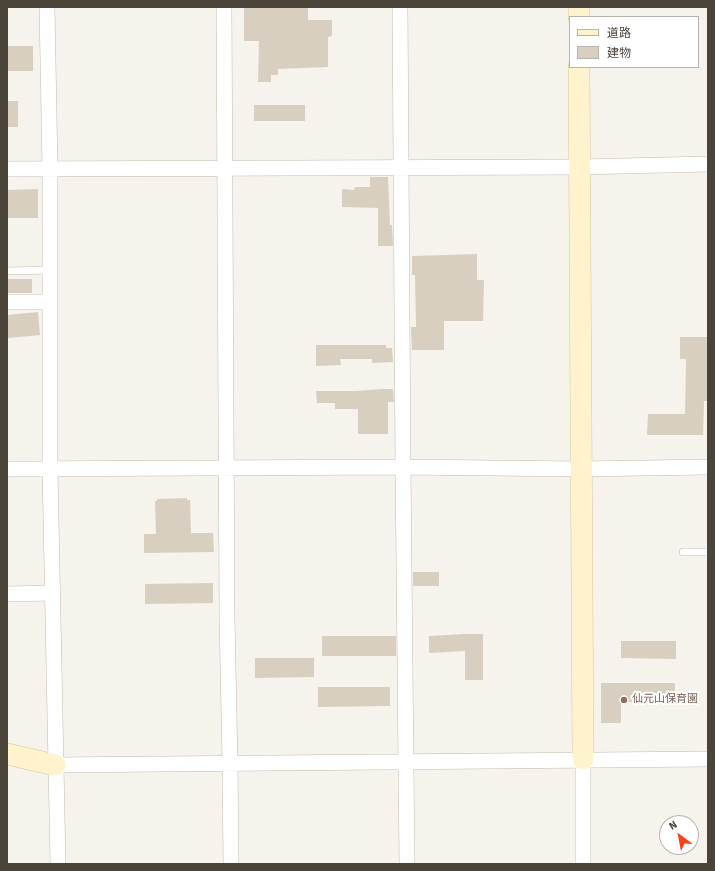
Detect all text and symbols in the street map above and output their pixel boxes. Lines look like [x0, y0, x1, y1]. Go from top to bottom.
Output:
legend [569, 16, 699, 68]
text: 道路 [607, 25, 631, 42]
text: 建物 [607, 45, 631, 62]
place label: 仙元山保育園 [632, 693, 698, 707]
marker: 仙元山保育園 [619, 695, 629, 705]
north arrow [659, 815, 699, 855]
text: N [666, 817, 680, 834]

